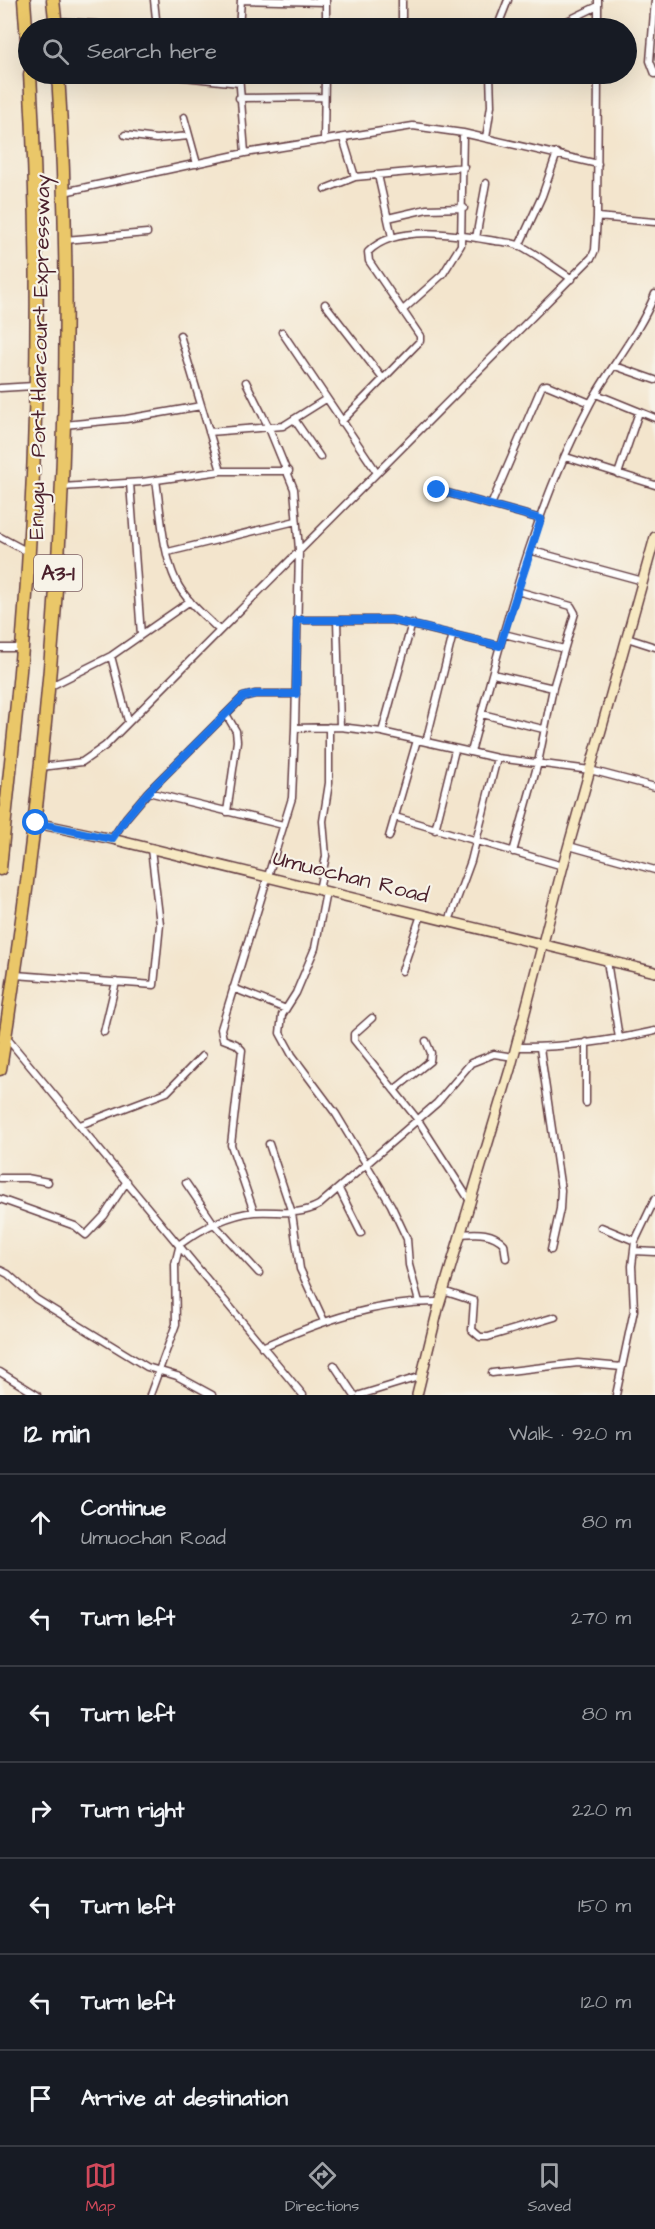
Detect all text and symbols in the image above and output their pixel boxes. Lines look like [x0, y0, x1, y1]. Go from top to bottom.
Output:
search box [18, 18, 637, 84]
icon: search [39, 35, 72, 68]
text: Search here [87, 36, 217, 67]
street label: Enugu - Port Harcourt Expressway [21, 174, 60, 540]
route end [423, 476, 449, 502]
road number: A3-1 [34, 555, 82, 591]
route start [22, 809, 48, 835]
street label: Umuochan Road [270, 843, 432, 911]
text: 12 min [24, 1416, 90, 1452]
text: Walk · 920 m [509, 1420, 631, 1448]
text: Continue [81, 1493, 166, 1524]
icon: ahead [24, 1506, 57, 1539]
text: 80 m [582, 1508, 631, 1536]
text: Umuochan Road [81, 1524, 226, 1552]
icon: left [24, 1602, 57, 1635]
text: Turn left [81, 1603, 175, 1634]
text: 270 m [571, 1604, 631, 1632]
icon: left [24, 1698, 57, 1731]
text: Turn left [81, 1699, 175, 1730]
text: 80 m [582, 1700, 631, 1728]
icon: right [24, 1794, 57, 1827]
text: Turn right [81, 1795, 184, 1826]
text: 220 m [572, 1796, 631, 1824]
icon: left [24, 1890, 57, 1923]
text: Turn left [81, 1891, 175, 1922]
text: 150 m [578, 1892, 631, 1920]
icon: left [24, 1986, 57, 2019]
text: Turn left [81, 1987, 175, 2018]
text: 120 m [581, 1988, 631, 2016]
icon: arrive [24, 2082, 57, 2115]
text: Arrive at destination [81, 2083, 288, 2114]
tab: Map [84, 2159, 117, 2217]
tab: Directions [285, 2159, 359, 2217]
tab: Saved [527, 2159, 571, 2217]

